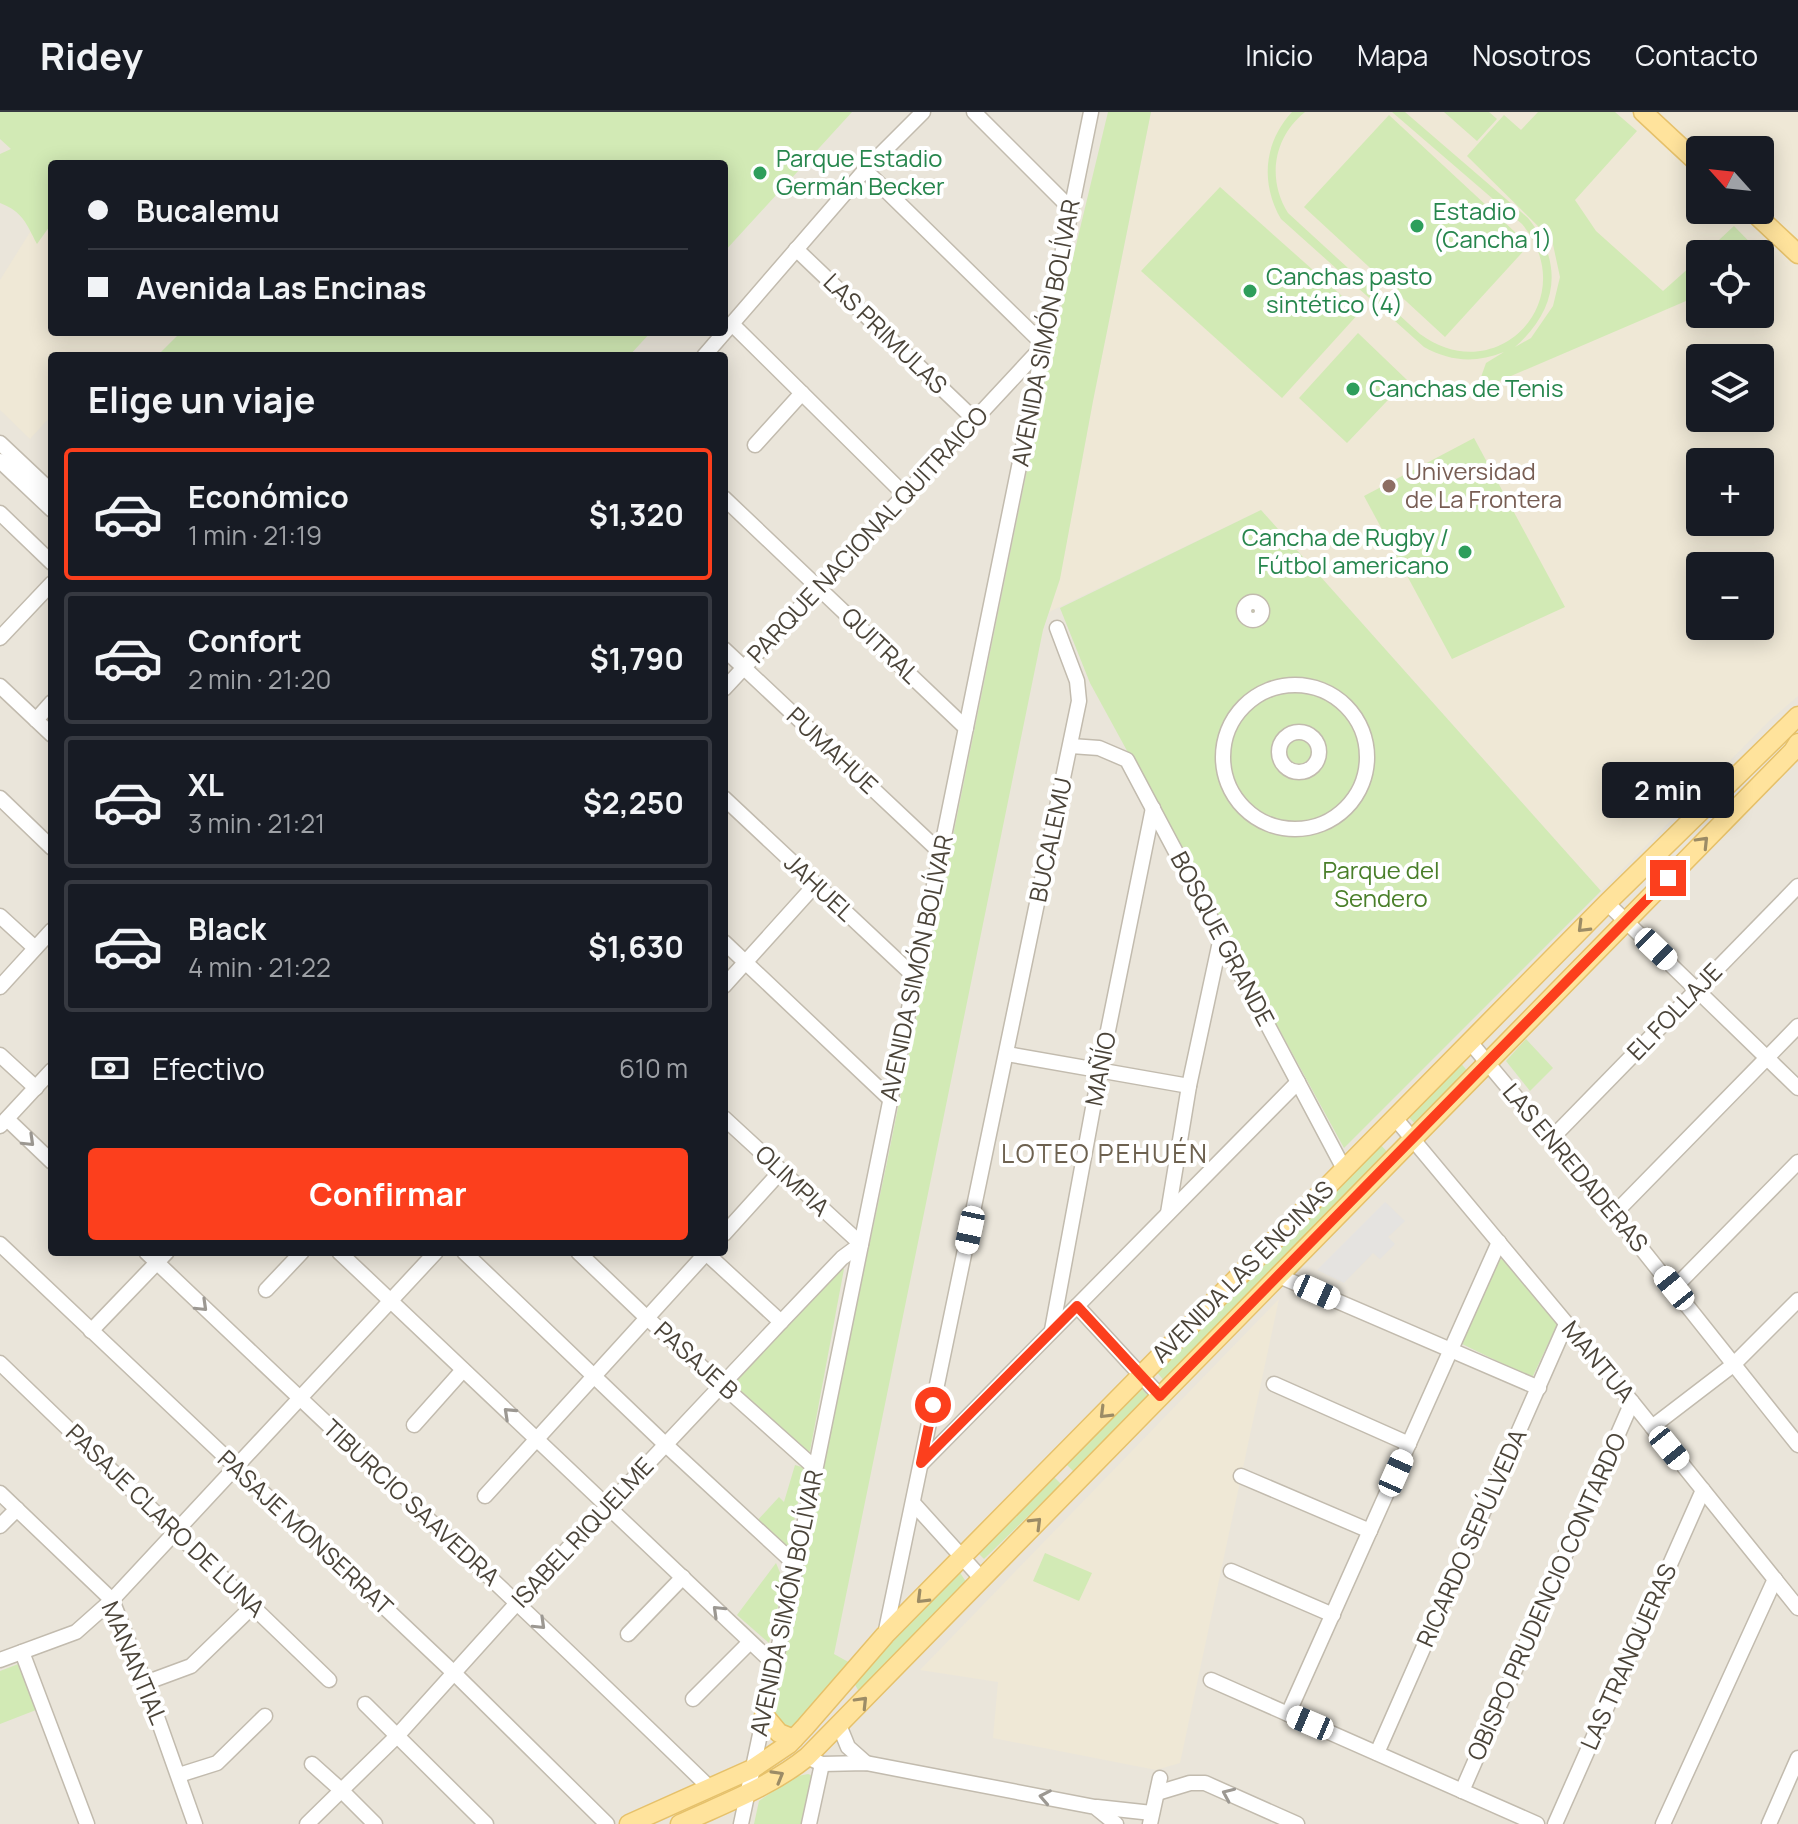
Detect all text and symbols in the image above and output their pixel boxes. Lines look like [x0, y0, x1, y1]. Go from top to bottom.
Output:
text: Ridey [40, 29, 143, 81]
text: Inicio [1245, 36, 1313, 74]
text: Mapa [1357, 36, 1428, 74]
text: Nosotros [1472, 36, 1591, 74]
text: Contacto [1635, 36, 1758, 74]
north arrow [1686, 136, 1774, 224]
map controls [1686, 136, 1774, 640]
place label: Parque Estadio Germán Becker [776, 141, 945, 202]
marker: Parque Estadio Germán Becker [751, 164, 769, 182]
text: Bucalemu [136, 190, 280, 231]
place label: Estadio (Cancha 1) [1433, 194, 1552, 255]
street label: AVENIDA SIMÓN BOLÍVAR [1002, 196, 1087, 469]
marker: Estadio (Cancha 1) [1408, 217, 1426, 235]
button: locate [1686, 240, 1774, 328]
place label: Canchas pasto sintético (4) [1266, 259, 1432, 320]
street label: LAS PRIMULAS [817, 265, 955, 401]
text: Avenida Las Encinas [136, 267, 427, 308]
marker: Canchas pasto sintético (4) [1241, 282, 1259, 300]
button: layers [1686, 344, 1774, 432]
place label: Canchas de Tenis [1369, 371, 1564, 404]
text: Elige un viaje [88, 375, 315, 424]
marker: Canchas de Tenis [1344, 380, 1362, 398]
street label: PARQUE NACIONAL QUITRAICO [739, 398, 995, 669]
button: + [1686, 448, 1774, 536]
place label: Universidad de La Frontera [1405, 454, 1562, 515]
text: Económico [188, 476, 349, 517]
marker: Universidad de La Frontera [1380, 477, 1398, 495]
icon: car [92, 478, 164, 550]
text: $1,320 [589, 494, 684, 535]
text: 1 min · 21:19 [188, 517, 322, 553]
place label: Cancha de Rugby / Fútbol americano [1242, 520, 1449, 581]
marker: Cancha de Rugby / Fútbol americano [1456, 543, 1474, 561]
button: − [1686, 552, 1774, 640]
street label: QUITRAL [835, 599, 927, 690]
text: Confort [188, 620, 302, 661]
icon: car [92, 622, 164, 694]
text: $1,790 [590, 638, 684, 679]
text: 2 min · 21:20 [188, 661, 331, 697]
street label: PUMAHUE [780, 699, 886, 801]
callout: 2 min [1602, 762, 1734, 818]
text: XL [188, 764, 224, 805]
icon: car [92, 766, 164, 838]
text: 2 min [1634, 772, 1702, 808]
street label: BUCALEMU [1020, 774, 1079, 905]
text: $2,250 [583, 782, 684, 823]
text: 3 min · 21:21 [188, 805, 325, 841]
street label: AVENIDA SIMÓN BOLÍVAR [871, 831, 960, 1104]
one-way arrow [1694, 837, 1709, 851]
street label: BOSQUE GRANDE [1163, 845, 1283, 1031]
street label: JAHUEL [778, 846, 862, 928]
park label: Parque del Sendero [1322, 853, 1440, 914]
route end [1650, 860, 1686, 896]
text: Black [188, 908, 266, 949]
icon: car [92, 910, 164, 982]
one-way arrow [1578, 918, 1592, 932]
car [1630, 924, 1682, 974]
text: $1,630 [588, 926, 684, 967]
text: 4 min · 21:22 [188, 949, 331, 985]
street label: EL FOLLAJE [1619, 955, 1729, 1067]
street label: MAÑÍO [1076, 1029, 1123, 1109]
icon: cash [88, 1046, 132, 1090]
text: Efectivo [152, 1048, 265, 1089]
text: 610 m [619, 1050, 688, 1086]
street label: LAS ENREDADERAS [1496, 1076, 1657, 1258]
one-way arrow [20, 1131, 35, 1145]
district label: LOTEO PEHUÉN [1001, 1135, 1209, 1171]
street label: OLIMPIA [749, 1137, 837, 1223]
button: Confirmar [88, 1148, 688, 1240]
street label: AVENIDA LAS ENCINAS [1144, 1173, 1340, 1369]
car [953, 1204, 987, 1256]
car [1650, 1262, 1698, 1314]
car [1290, 1271, 1344, 1313]
one-way arrow [193, 1297, 207, 1311]
street label: PASAJE B [648, 1313, 746, 1406]
street label: MANTUA [1555, 1313, 1643, 1409]
route start [915, 1387, 951, 1423]
one-way arrow [1099, 1404, 1114, 1418]
one-way arrow [504, 1408, 518, 1423]
street label: TIBURCIO SAAVEDRA [317, 1411, 508, 1593]
street label: PASAJE CLARO DE LUNA [59, 1416, 273, 1624]
car [1645, 1422, 1693, 1474]
street label: RICARDO SEPÚLVEDA [1408, 1423, 1534, 1652]
street label: OBISPO PRUDENCIO CONTARDO [1458, 1427, 1633, 1765]
street label: PASAJE MONSERRAT [211, 1442, 401, 1622]
car [1375, 1446, 1417, 1500]
street label: ISABEL RIQUELME [503, 1450, 660, 1614]
street label: AVENIDA SIMÓN BOLÍVAR [741, 1466, 830, 1739]
one-way arrow [1027, 1518, 1041, 1532]
street label: LAS TRANQUERAS [1572, 1558, 1683, 1755]
one-way arrow [917, 1589, 931, 1603]
street label: MANANTIAL [95, 1596, 176, 1729]
one-way arrow [713, 1607, 728, 1621]
one-way arrow [531, 1615, 545, 1630]
one-way arrow [853, 1696, 867, 1711]
car [1283, 1703, 1337, 1743]
one-way arrow [769, 1770, 784, 1786]
one-way arrow [1222, 1787, 1236, 1803]
one-way arrow [1038, 1790, 1051, 1807]

